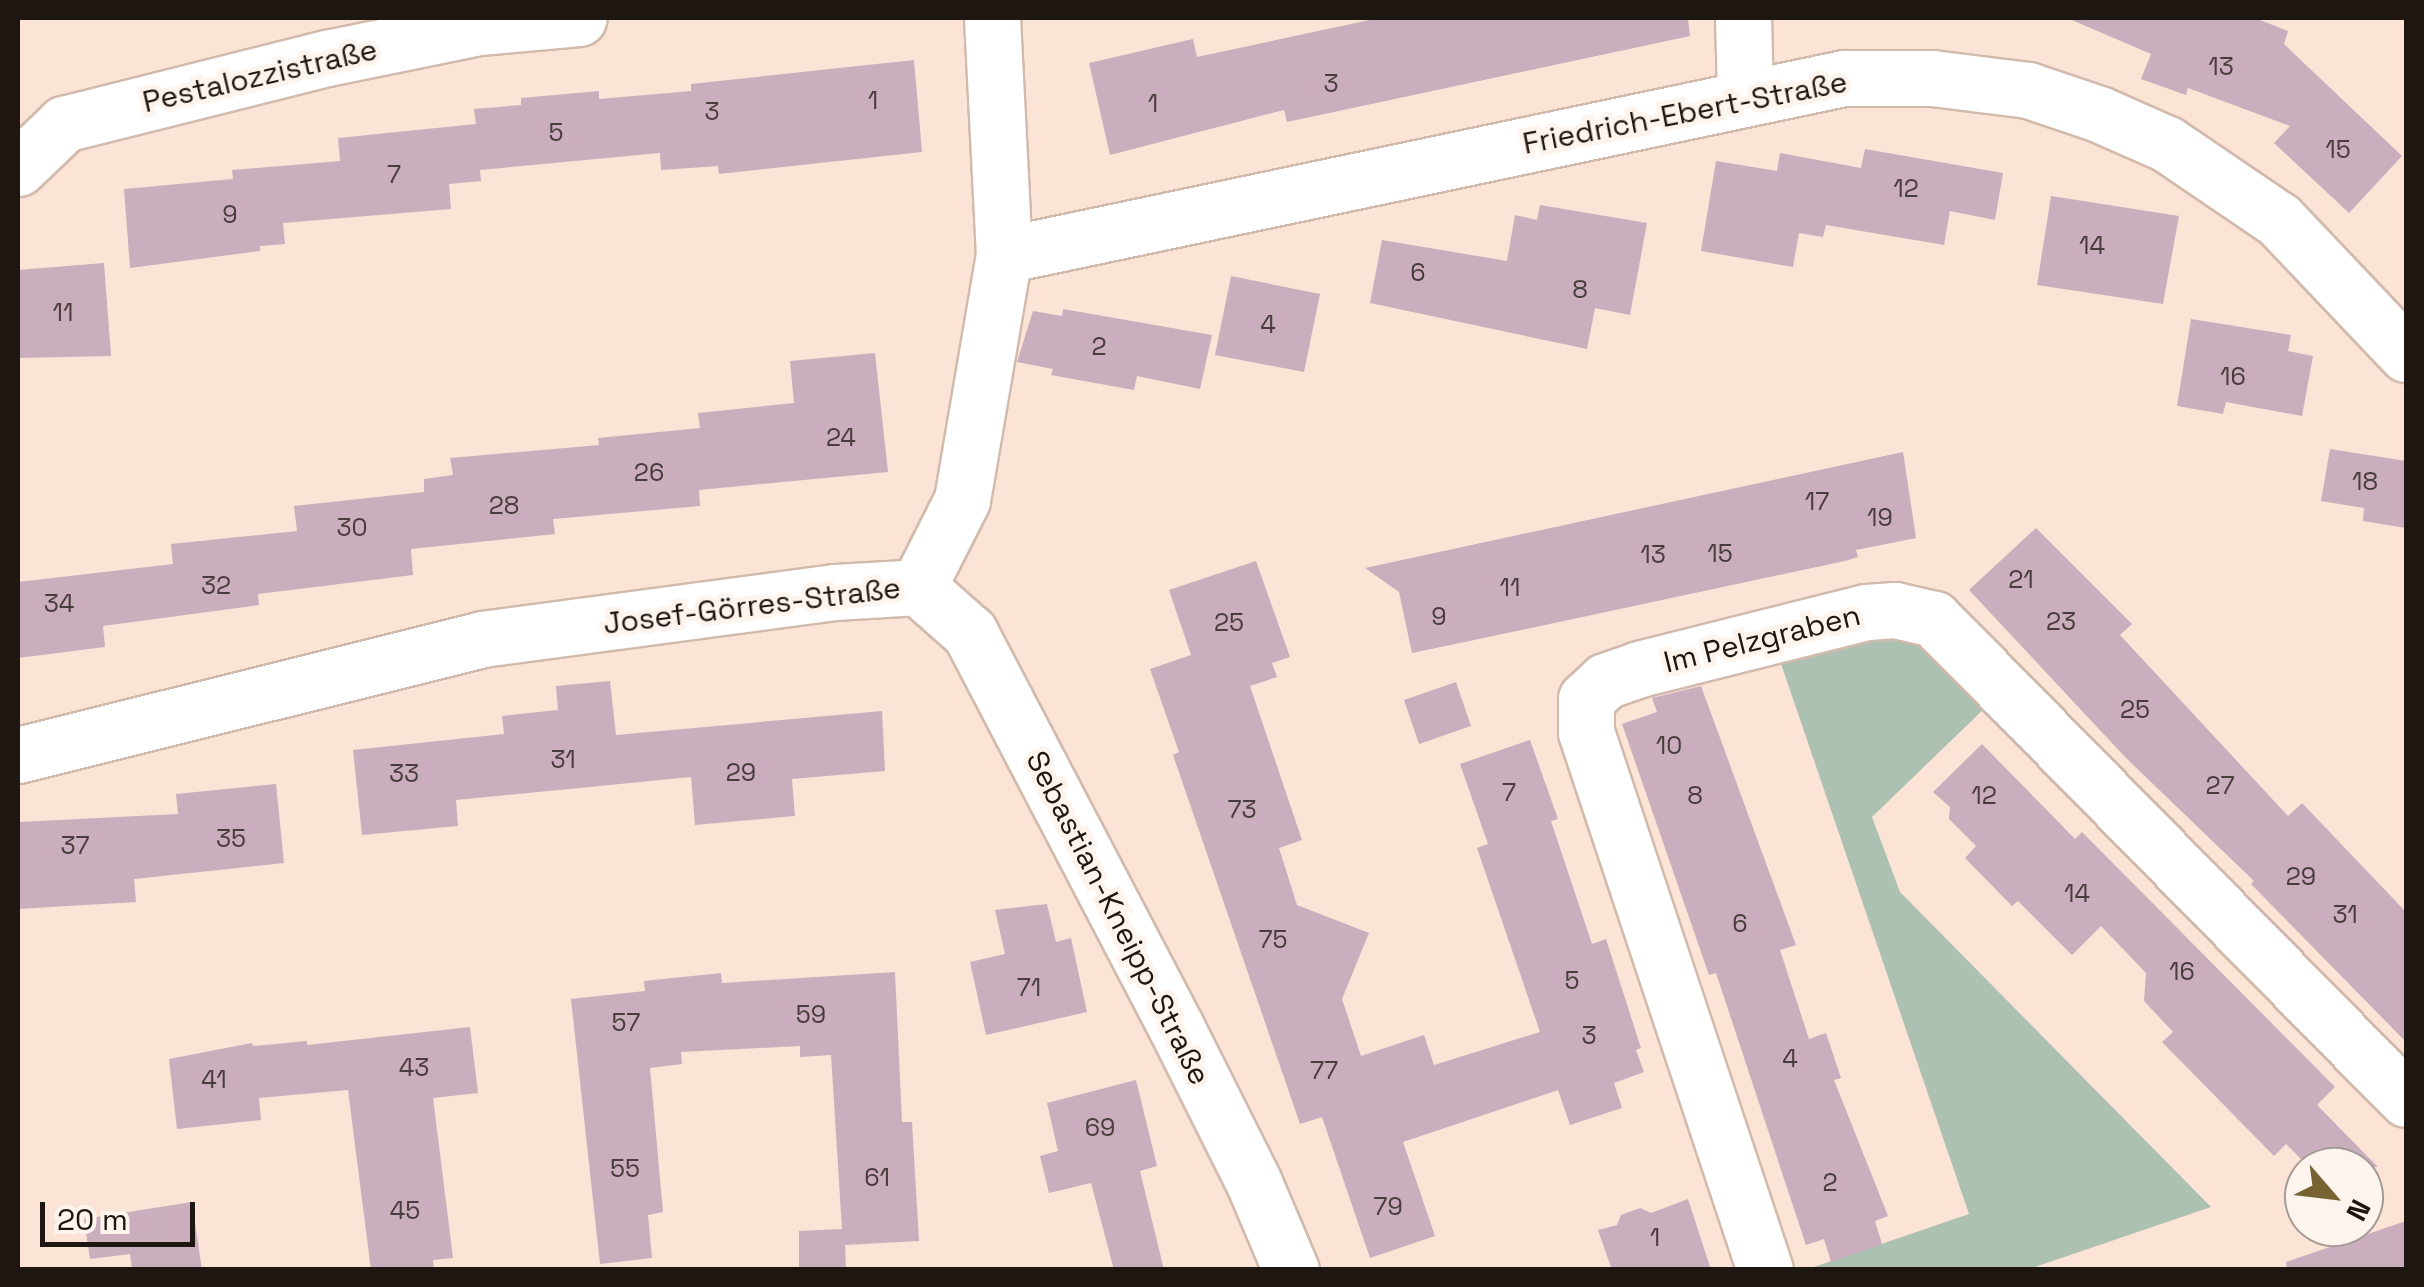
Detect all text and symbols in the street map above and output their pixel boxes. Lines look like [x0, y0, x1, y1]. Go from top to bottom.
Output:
street label: Pestalozzistraße [139, 32, 381, 120]
house number: 13 [2208, 51, 2234, 81]
street label: Friedrich-Ebert-Straße [1520, 64, 1850, 162]
house number: 3 [1323, 68, 1339, 98]
house number: 1 [868, 85, 878, 115]
house number: 1 [1148, 88, 1158, 118]
house number: 3 [704, 96, 720, 126]
house number: 5 [549, 117, 563, 147]
house number: 15 [2325, 134, 2351, 164]
house number: 7 [387, 159, 401, 189]
house number: 12 [1893, 173, 1919, 203]
house number: 9 [222, 199, 238, 229]
house number: 14 [2079, 230, 2105, 260]
house number: 6 [1410, 257, 1426, 287]
house number: 8 [1572, 274, 1588, 304]
house number: 11 [53, 297, 73, 327]
house number: 4 [1260, 309, 1276, 339]
house number: 2 [1091, 331, 1107, 361]
house number: 16 [2220, 361, 2246, 391]
house number: 24 [826, 422, 856, 452]
house number: 26 [634, 457, 664, 487]
house number: 18 [2352, 466, 2378, 496]
house number: 17 [1805, 486, 1829, 516]
house number: 28 [489, 490, 519, 520]
house number: 19 [1867, 502, 1893, 532]
house number: 30 [336, 512, 368, 542]
house number: 15 [1707, 538, 1733, 568]
house number: 13 [1640, 539, 1666, 569]
house number: 21 [2008, 564, 2034, 594]
house number: 32 [201, 570, 231, 600]
street label: Josef-Görres-Straße [601, 570, 903, 642]
house number: 11 [1500, 572, 1520, 602]
house number: 34 [44, 588, 74, 618]
street label: Im Pelzgraben [1660, 597, 1864, 681]
house number: 9 [1431, 601, 1447, 631]
house number: 23 [2046, 606, 2076, 636]
house number: 25 [1214, 607, 1244, 637]
house number: 25 [2120, 694, 2150, 724]
house number: 10 [1656, 730, 1682, 760]
house number: 31 [550, 744, 576, 774]
street label: Sebastian-Kneipp-Straße [1018, 745, 1218, 1091]
house number: 29 [726, 757, 756, 787]
house number: 33 [389, 758, 419, 788]
house number: 27 [2206, 770, 2234, 800]
house number: 7 [1502, 777, 1516, 807]
house number: 8 [1687, 780, 1703, 810]
house number: 12 [1971, 780, 1997, 810]
house number: 73 [1227, 794, 1257, 824]
house number: 35 [216, 823, 246, 853]
house number: 37 [60, 830, 90, 860]
house number: 29 [2286, 861, 2316, 891]
house number: 14 [2064, 878, 2090, 908]
house number: 31 [2332, 899, 2358, 929]
house number: 6 [1732, 908, 1748, 938]
house number: 75 [1258, 924, 1288, 954]
house number: 16 [2169, 956, 2195, 986]
house number: 5 [1565, 965, 1579, 995]
house number: 71 [1017, 972, 1041, 1002]
house number: 59 [796, 999, 826, 1029]
house number: 57 [612, 1007, 640, 1037]
house number: 3 [1581, 1020, 1597, 1050]
house number: 4 [1782, 1043, 1798, 1073]
house number: 43 [399, 1052, 429, 1082]
house number: 77 [1310, 1055, 1338, 1085]
house number: 41 [201, 1064, 227, 1094]
house number: 69 [1085, 1112, 1115, 1142]
north arrow [2284, 1147, 2384, 1247]
house number: 55 [610, 1153, 640, 1183]
house number: 61 [864, 1162, 890, 1192]
house number: 2 [1822, 1167, 1838, 1197]
scale bar [45, 1182, 200, 1244]
house number: 79 [1373, 1191, 1403, 1221]
text: N [2338, 1193, 2379, 1227]
house number: 45 [390, 1195, 420, 1225]
text: 20 m [57, 1200, 128, 1239]
house number: 1 [1650, 1222, 1660, 1252]

